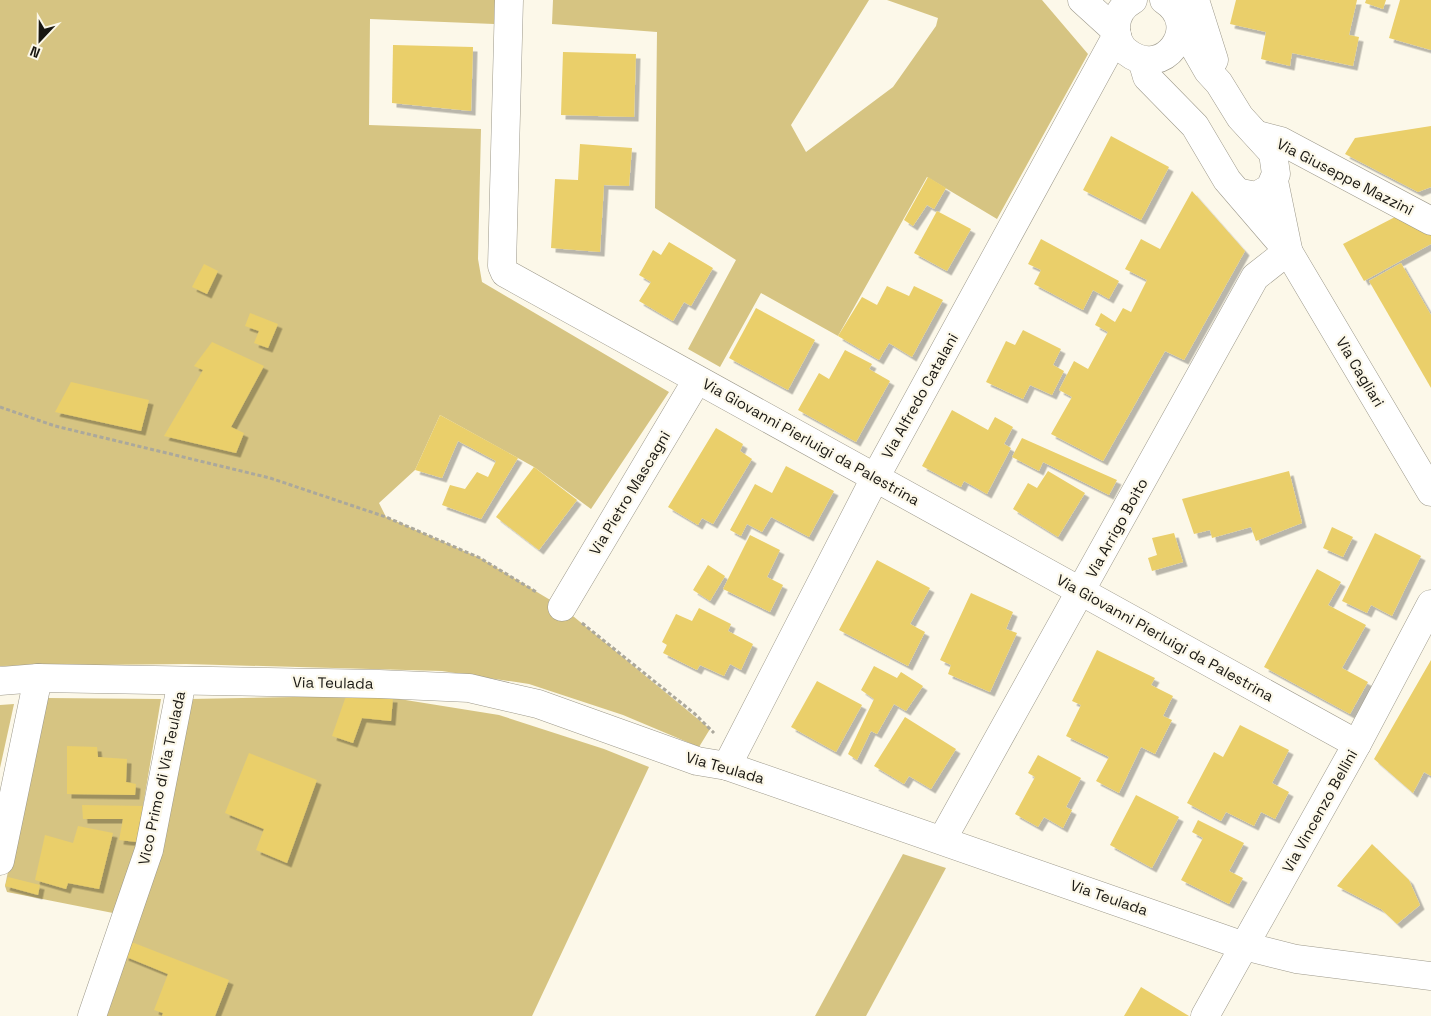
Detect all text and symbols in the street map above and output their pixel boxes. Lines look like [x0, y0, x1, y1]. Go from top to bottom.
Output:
north arrow [15, 15, 65, 65]
text: N [27, 42, 43, 62]
street label: Via Giuseppe Mazzini [1274, 134, 1417, 219]
street label: Via Alfredo Catalani [877, 330, 962, 462]
street label: Via Cagliari [1332, 333, 1389, 410]
street label: Via Giovanni Pierluigi da Palestrina [699, 374, 923, 509]
street label: Via Pietro Mascagni [585, 427, 674, 558]
street label: Via Arrigo Boito [1081, 475, 1152, 581]
street label: Via Giovanni Pierluigi da Palestrina [1053, 570, 1277, 705]
street label: Via Teulada [292, 672, 374, 693]
street label: Vico Primo di Via Teulada [134, 689, 189, 867]
street label: Via Vincenzo Bellini [1278, 746, 1361, 876]
street label: Via Teulada [684, 747, 767, 788]
street label: Via Teulada [1068, 875, 1151, 920]

